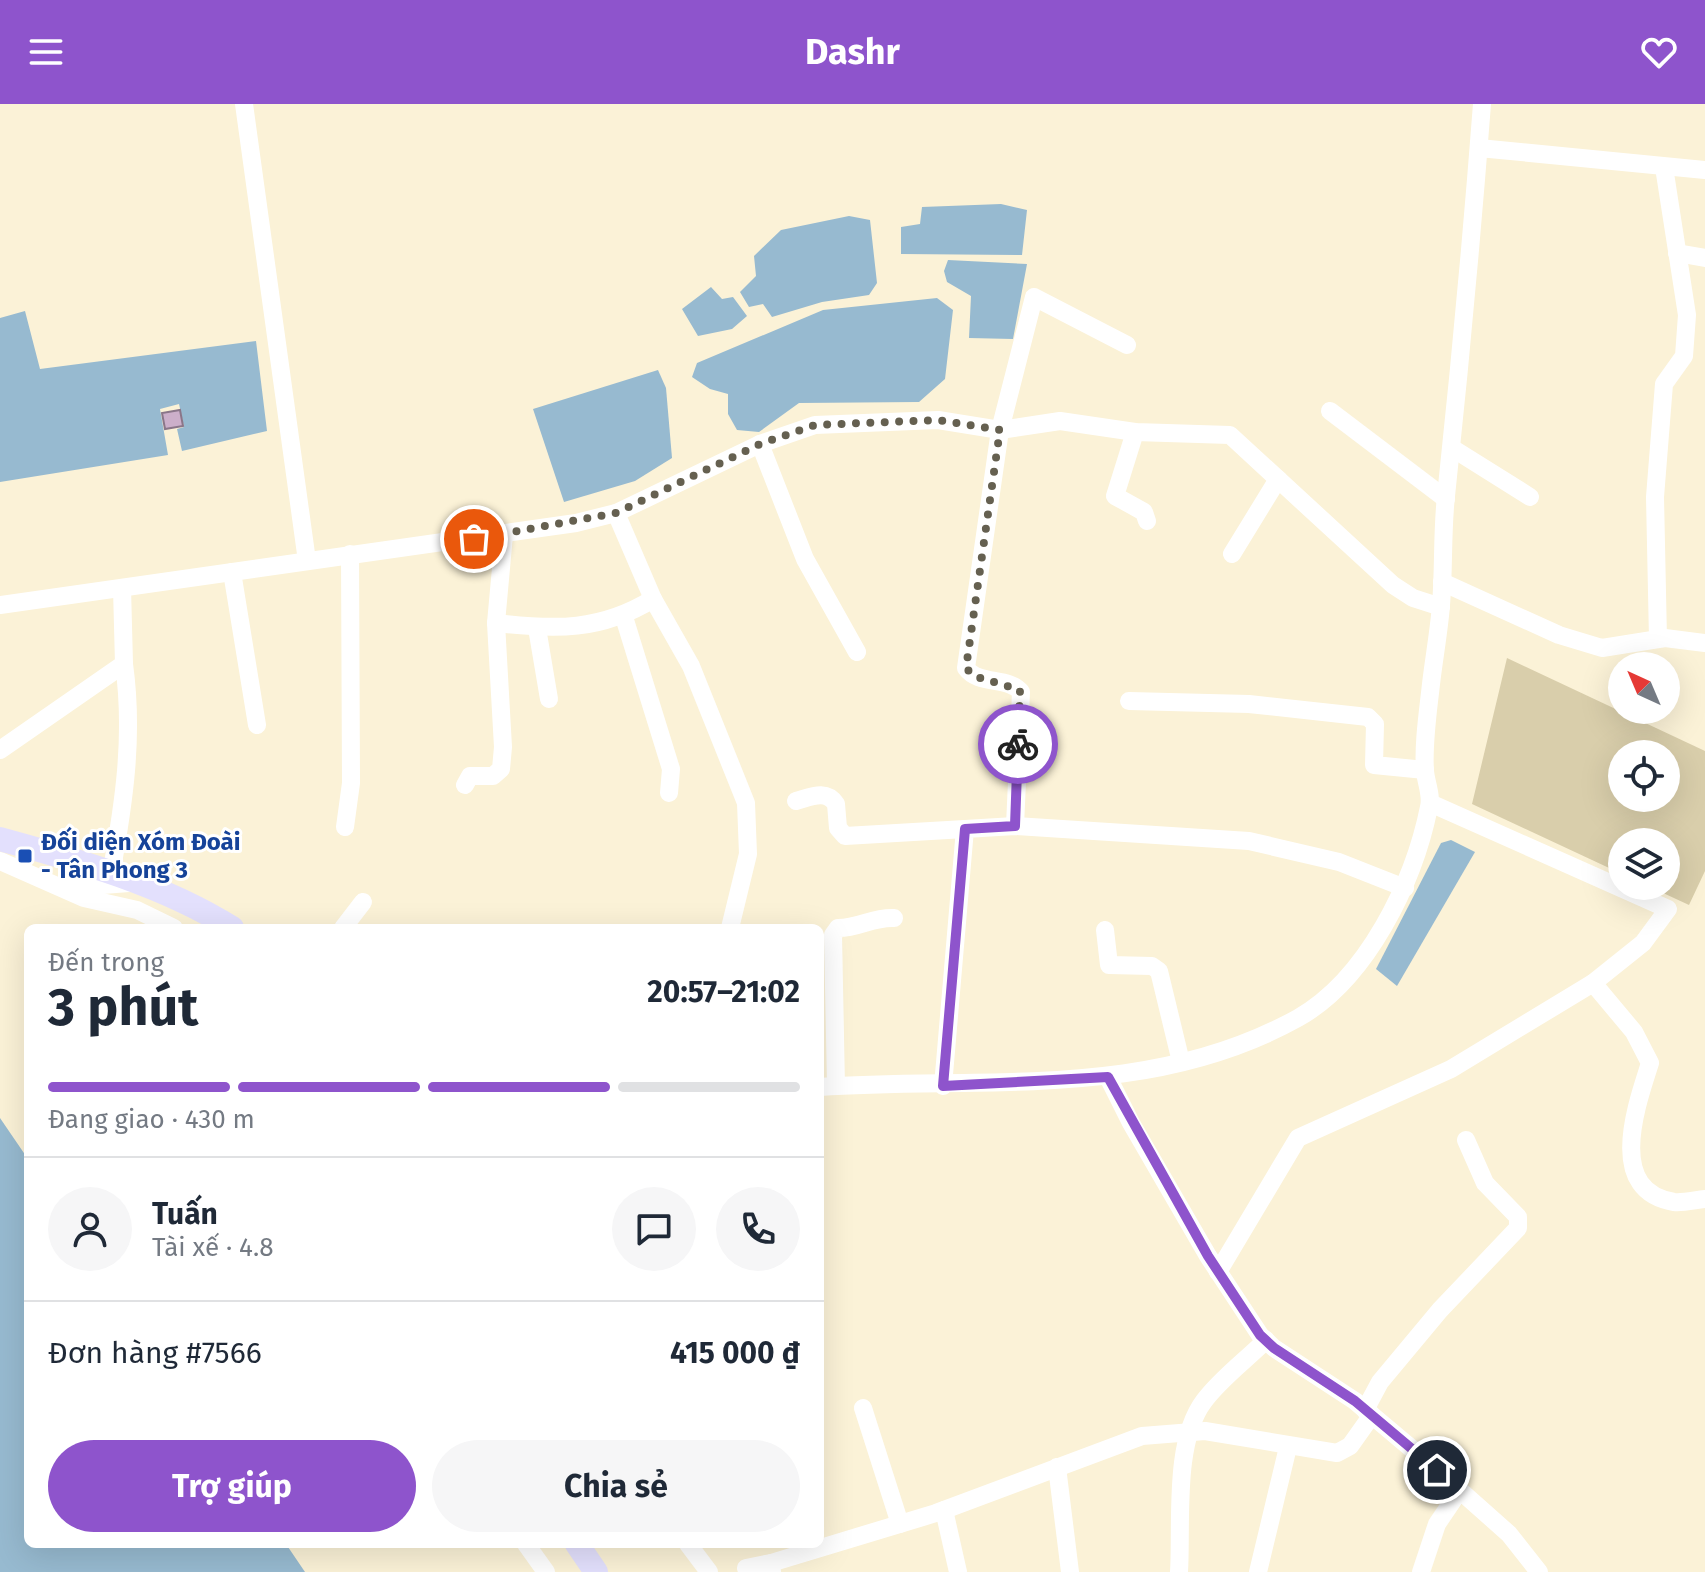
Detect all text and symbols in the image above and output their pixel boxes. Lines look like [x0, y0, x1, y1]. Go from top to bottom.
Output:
icon: menu [24, 30, 68, 74]
text: Dashr [805, 30, 900, 74]
icon: heart [1637, 30, 1681, 74]
pin [440, 505, 508, 573]
icon: bag [452, 517, 496, 561]
north arrow [1608, 652, 1680, 724]
map controls [1608, 652, 1680, 900]
courier [978, 704, 1058, 784]
icon: bike [996, 722, 1040, 766]
button: locate [1608, 740, 1680, 812]
place label: Đối diện Xóm Đoài - Tân Phong 3 [41, 826, 241, 884]
button: layers [1608, 828, 1680, 900]
marker: Đối diện Xóm Đoài - Tân Phong 3 [16, 847, 34, 865]
text: Đến trong [48, 947, 164, 978]
text: 20:57–21:02 [647, 974, 800, 1010]
text: 3 phút [48, 976, 198, 1039]
text: Đang giao · 430 m [48, 1104, 255, 1135]
button: person [48, 1187, 132, 1271]
button: chat [612, 1187, 696, 1271]
button: phone [716, 1187, 800, 1271]
text: Tuấn [152, 1196, 218, 1232]
text: Tài xế · 4.8 [152, 1232, 273, 1263]
text: Đơn hàng #7566 [48, 1335, 262, 1371]
text: 415 000 ₫ [670, 1335, 800, 1371]
pin [1403, 1436, 1471, 1504]
button: Trợ giúp [48, 1440, 416, 1532]
button: Chia sẻ [432, 1440, 800, 1532]
icon: home [1415, 1448, 1459, 1492]

